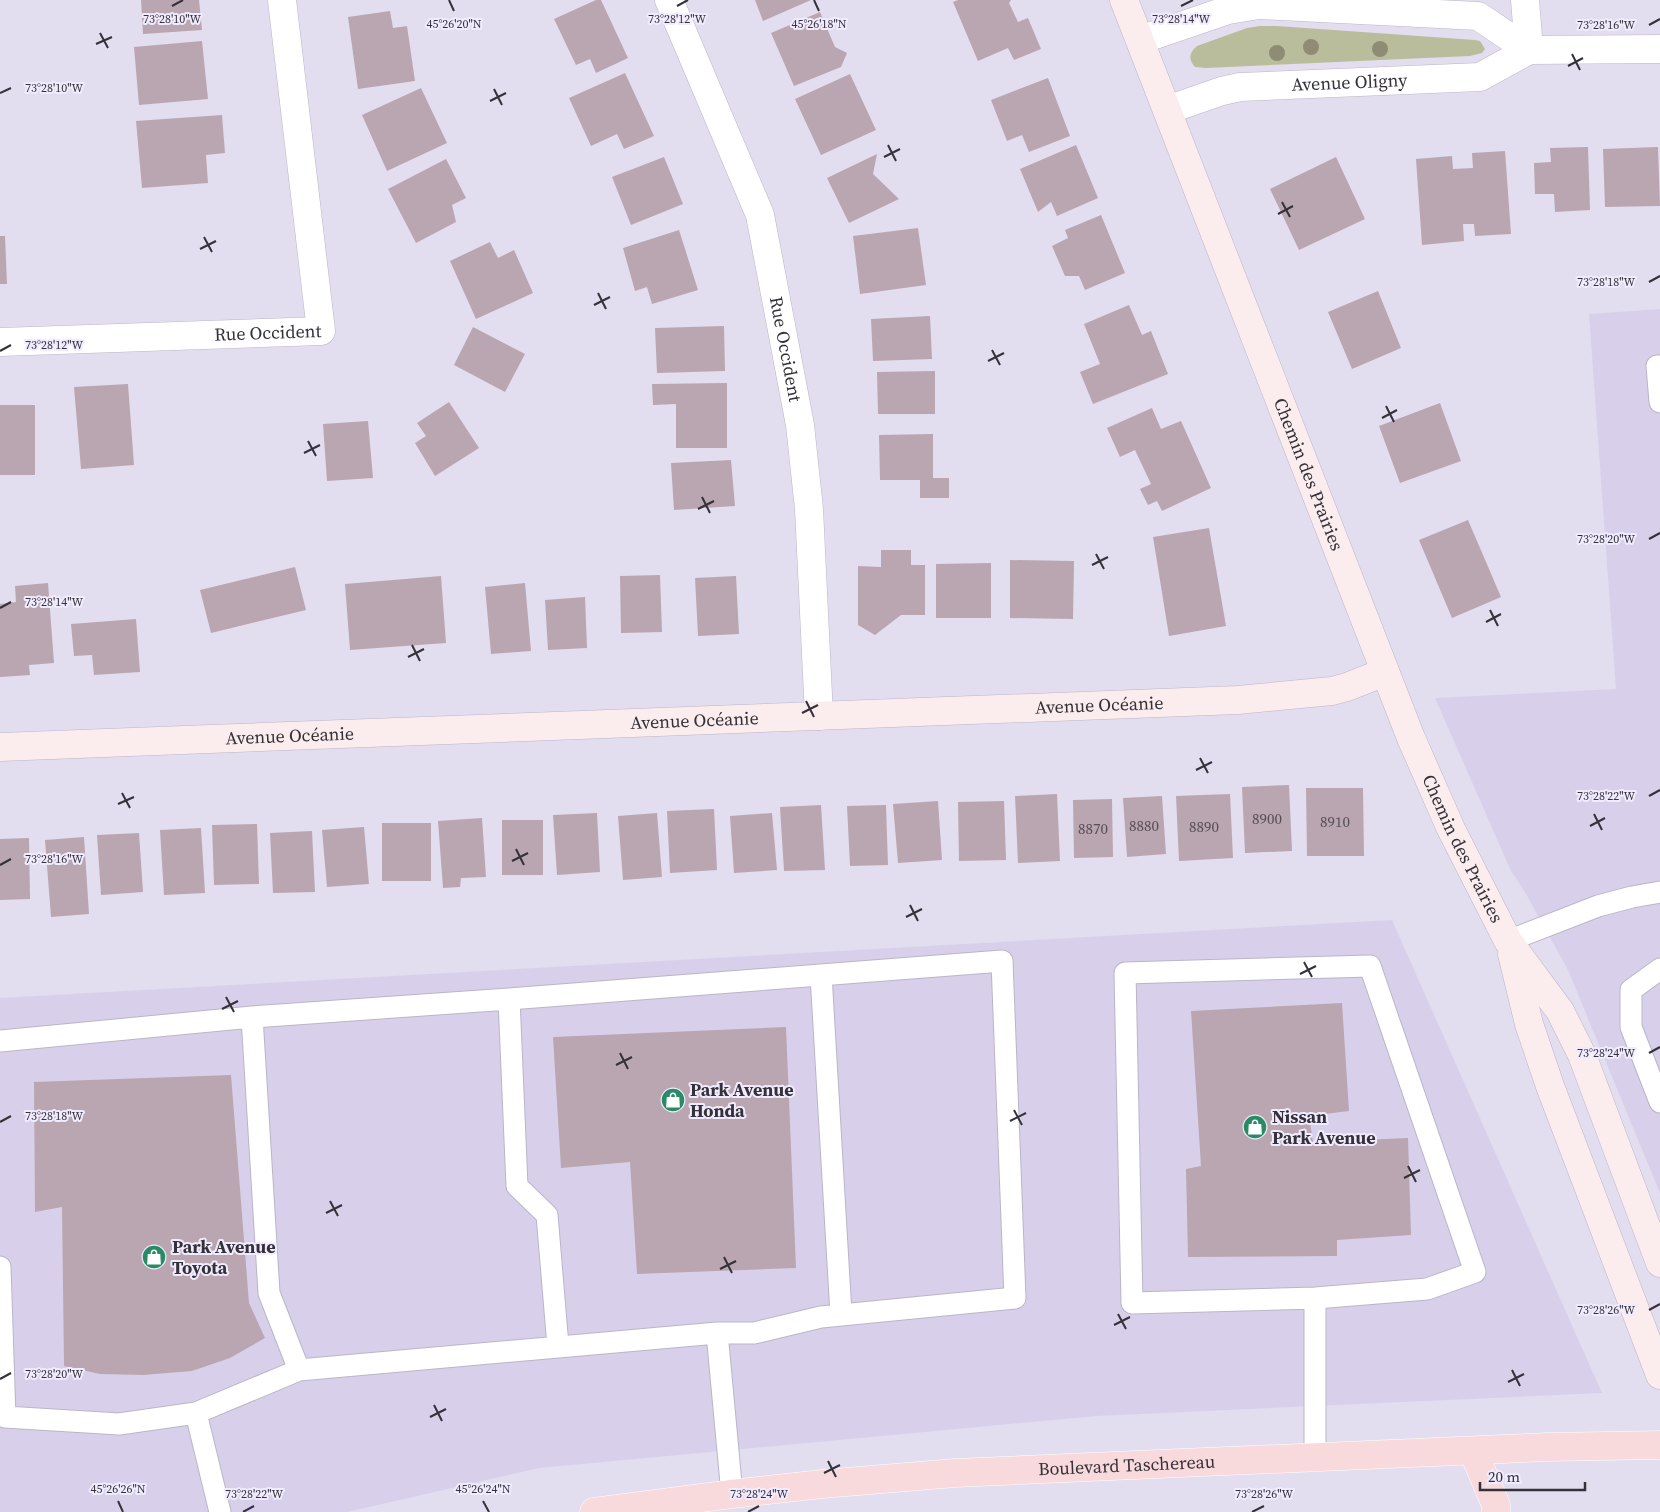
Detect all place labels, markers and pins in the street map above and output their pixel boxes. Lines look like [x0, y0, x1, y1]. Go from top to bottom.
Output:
place label: Park Avenue Honda [690, 1077, 794, 1123]
shop icon: Park Avenue Honda [660, 1087, 686, 1113]
place label: Nissan Park Avenue [1272, 1104, 1376, 1150]
shop icon: Nissan Park Avenue [1242, 1114, 1268, 1140]
place label: Park Avenue Toyota [172, 1234, 276, 1280]
shop icon: Park Avenue Toyota [141, 1244, 167, 1270]

